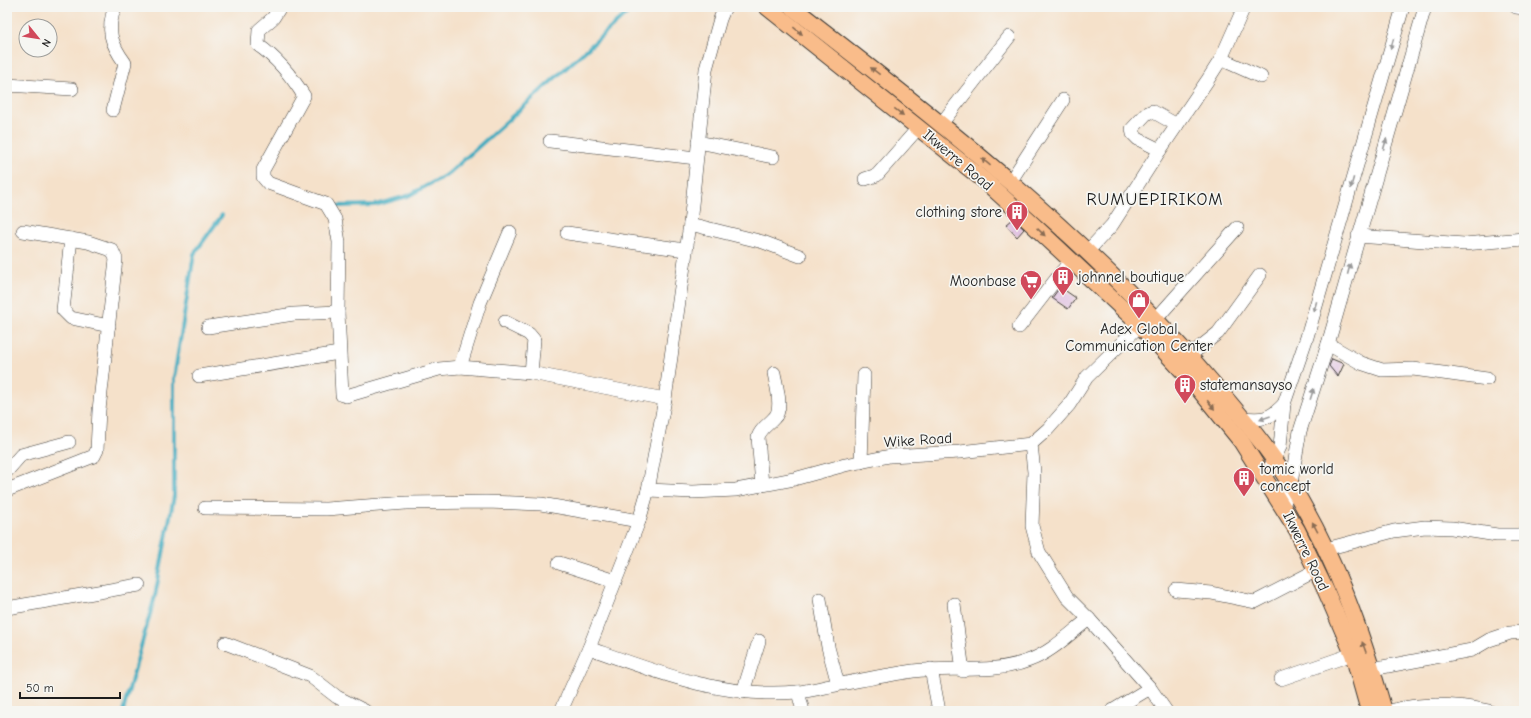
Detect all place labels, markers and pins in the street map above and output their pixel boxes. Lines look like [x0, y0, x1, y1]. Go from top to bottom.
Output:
building icon: clothing store [1004, 199, 1030, 232]
place label: clothing store [915, 203, 1002, 221]
building icon: johnnel boutique [1050, 264, 1076, 297]
supermarket icon: Moonbase [1018, 268, 1044, 301]
place label: johnnel boutique [1076, 268, 1185, 286]
place label: Moonbase [950, 272, 1016, 290]
shop icon: Adex Global Communication Center [1126, 287, 1152, 320]
place label: Adex Global Communication Center [1065, 320, 1213, 355]
building icon: statemansayso [1172, 372, 1198, 405]
place label: statemansayso [1200, 376, 1292, 394]
place label: tomic world concept [1259, 460, 1334, 495]
building icon: tomic world concept [1231, 465, 1257, 498]

